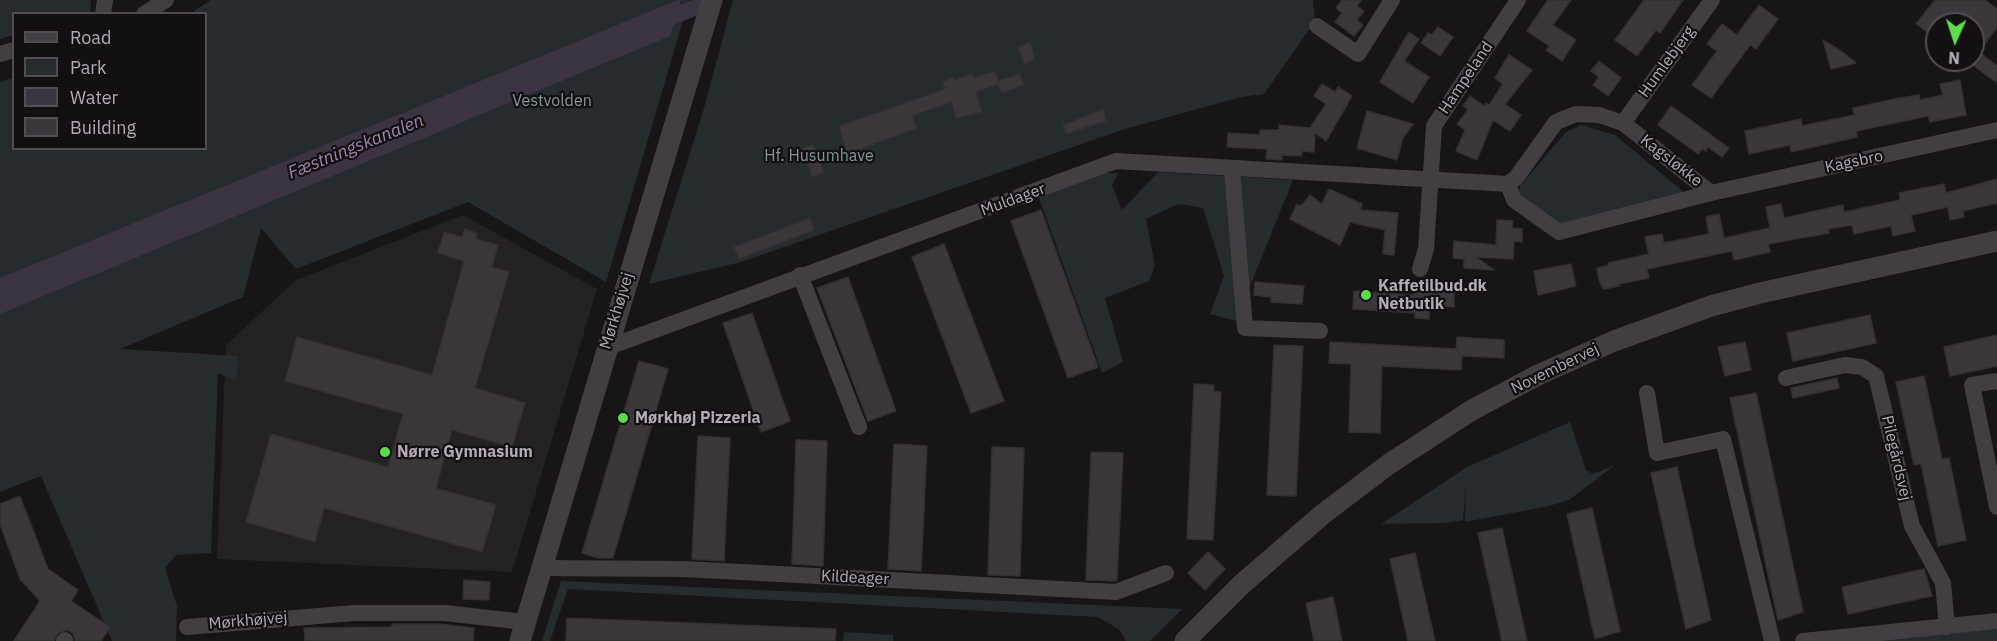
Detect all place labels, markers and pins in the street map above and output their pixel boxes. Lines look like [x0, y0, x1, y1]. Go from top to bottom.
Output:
place label: Kaffetilbud.dk Netbutik [1378, 276, 1487, 314]
marker: Kaffetilbud.dk Netbutik [1359, 288, 1373, 302]
place label: Mørkhøj Pizzeria [635, 408, 761, 428]
marker: Mørkhøj Pizzeria [616, 411, 630, 425]
place label: Nørre Gymnasium [397, 442, 533, 462]
marker: Nørre Gymnasium [378, 445, 392, 459]

